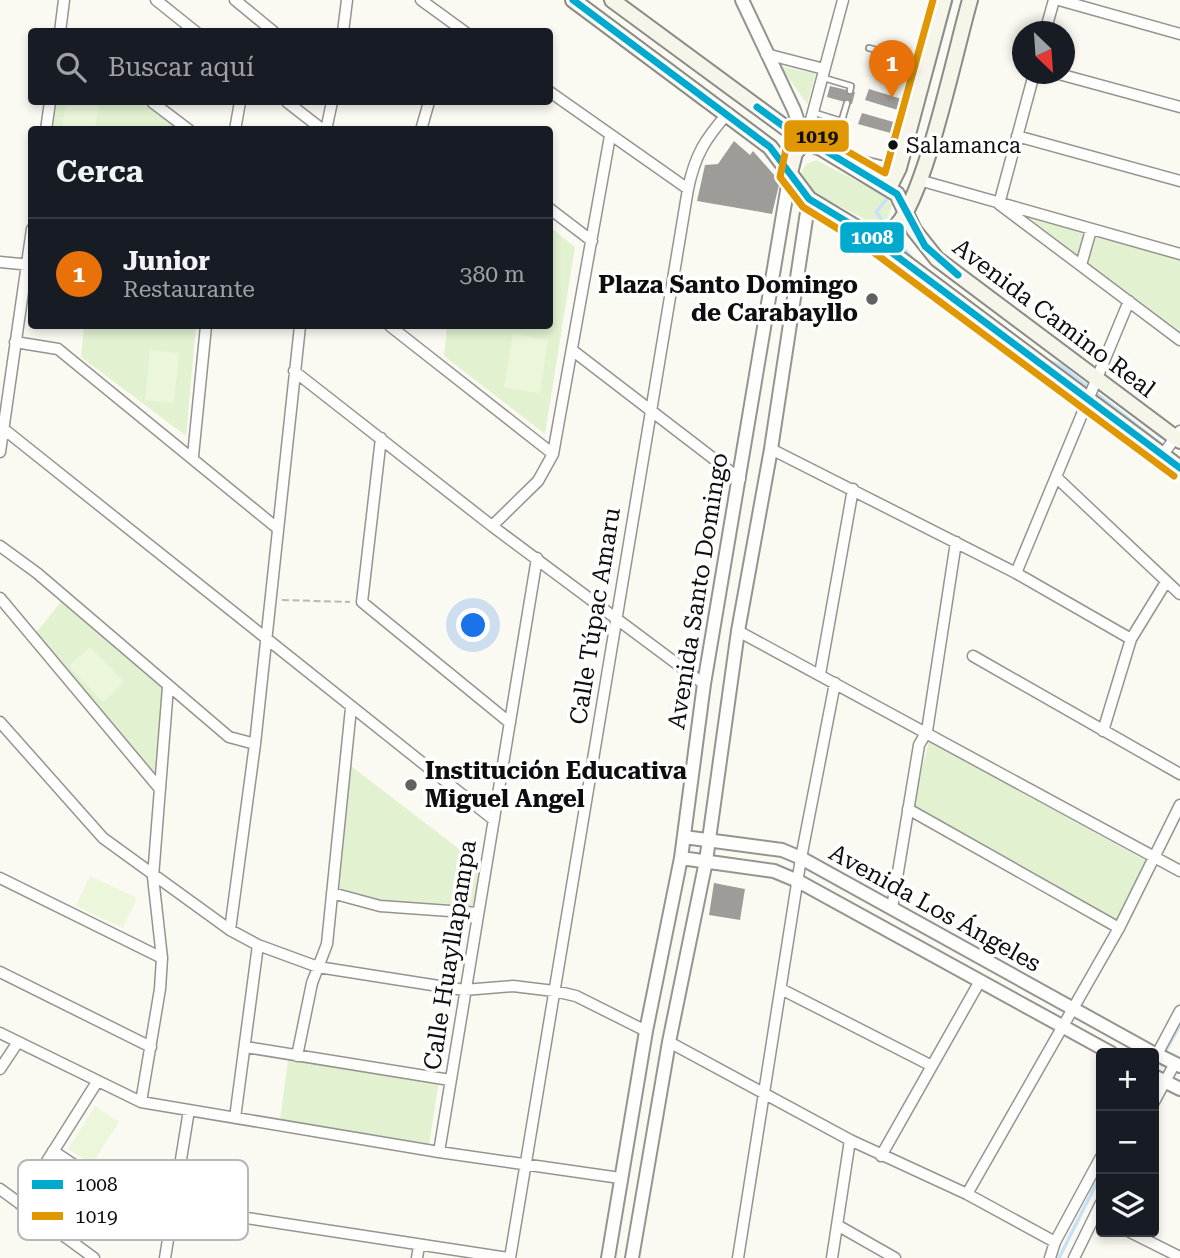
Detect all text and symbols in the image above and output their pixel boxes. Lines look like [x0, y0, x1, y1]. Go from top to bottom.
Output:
north arrow [1012, 21, 1075, 84]
search box [28, 28, 553, 105]
pin: 1 [869, 40, 915, 98]
icon: search [52, 48, 90, 86]
text: Buscar aquí [108, 52, 254, 82]
line badge: 1019 [783, 119, 850, 153]
text: 1019 [796, 125, 839, 148]
place label: Salamanca [906, 133, 1021, 158]
marker: Salamanca [886, 138, 900, 152]
text: Cerca [56, 154, 143, 189]
line badge: 1008 [839, 221, 905, 254]
text: 1008 [851, 226, 894, 249]
street label: Avenida Camino Real [947, 233, 1161, 403]
text: Junior [123, 246, 210, 276]
text: 1 [73, 261, 85, 288]
text: 380 m [460, 261, 525, 288]
place label: Plaza Santo Domingo de Carabayllo [598, 271, 858, 327]
text: Restaurante [123, 276, 255, 303]
marker: Plaza Santo Domingo de Carabayllo [864, 291, 880, 307]
street label: Avenida Santo Domingo [662, 451, 734, 731]
street label: Calle Túpac Amaru [564, 505, 626, 726]
your location [456, 608, 490, 642]
place label: Institución Educativa Miguel Angel [425, 757, 687, 813]
marker: Institución Educativa Miguel Angel [403, 777, 419, 793]
street label: Avenida Los Ángeles [824, 837, 1046, 978]
street label: Calle Huayllapampa [418, 838, 482, 1072]
map controls [1096, 1048, 1159, 1237]
button: + [1096, 1048, 1159, 1111]
button: − [1096, 1111, 1159, 1174]
legend [18, 1160, 248, 1240]
text: 1008 [75, 1173, 118, 1196]
button: layers [1096, 1174, 1159, 1237]
text: 1019 [75, 1205, 118, 1228]

